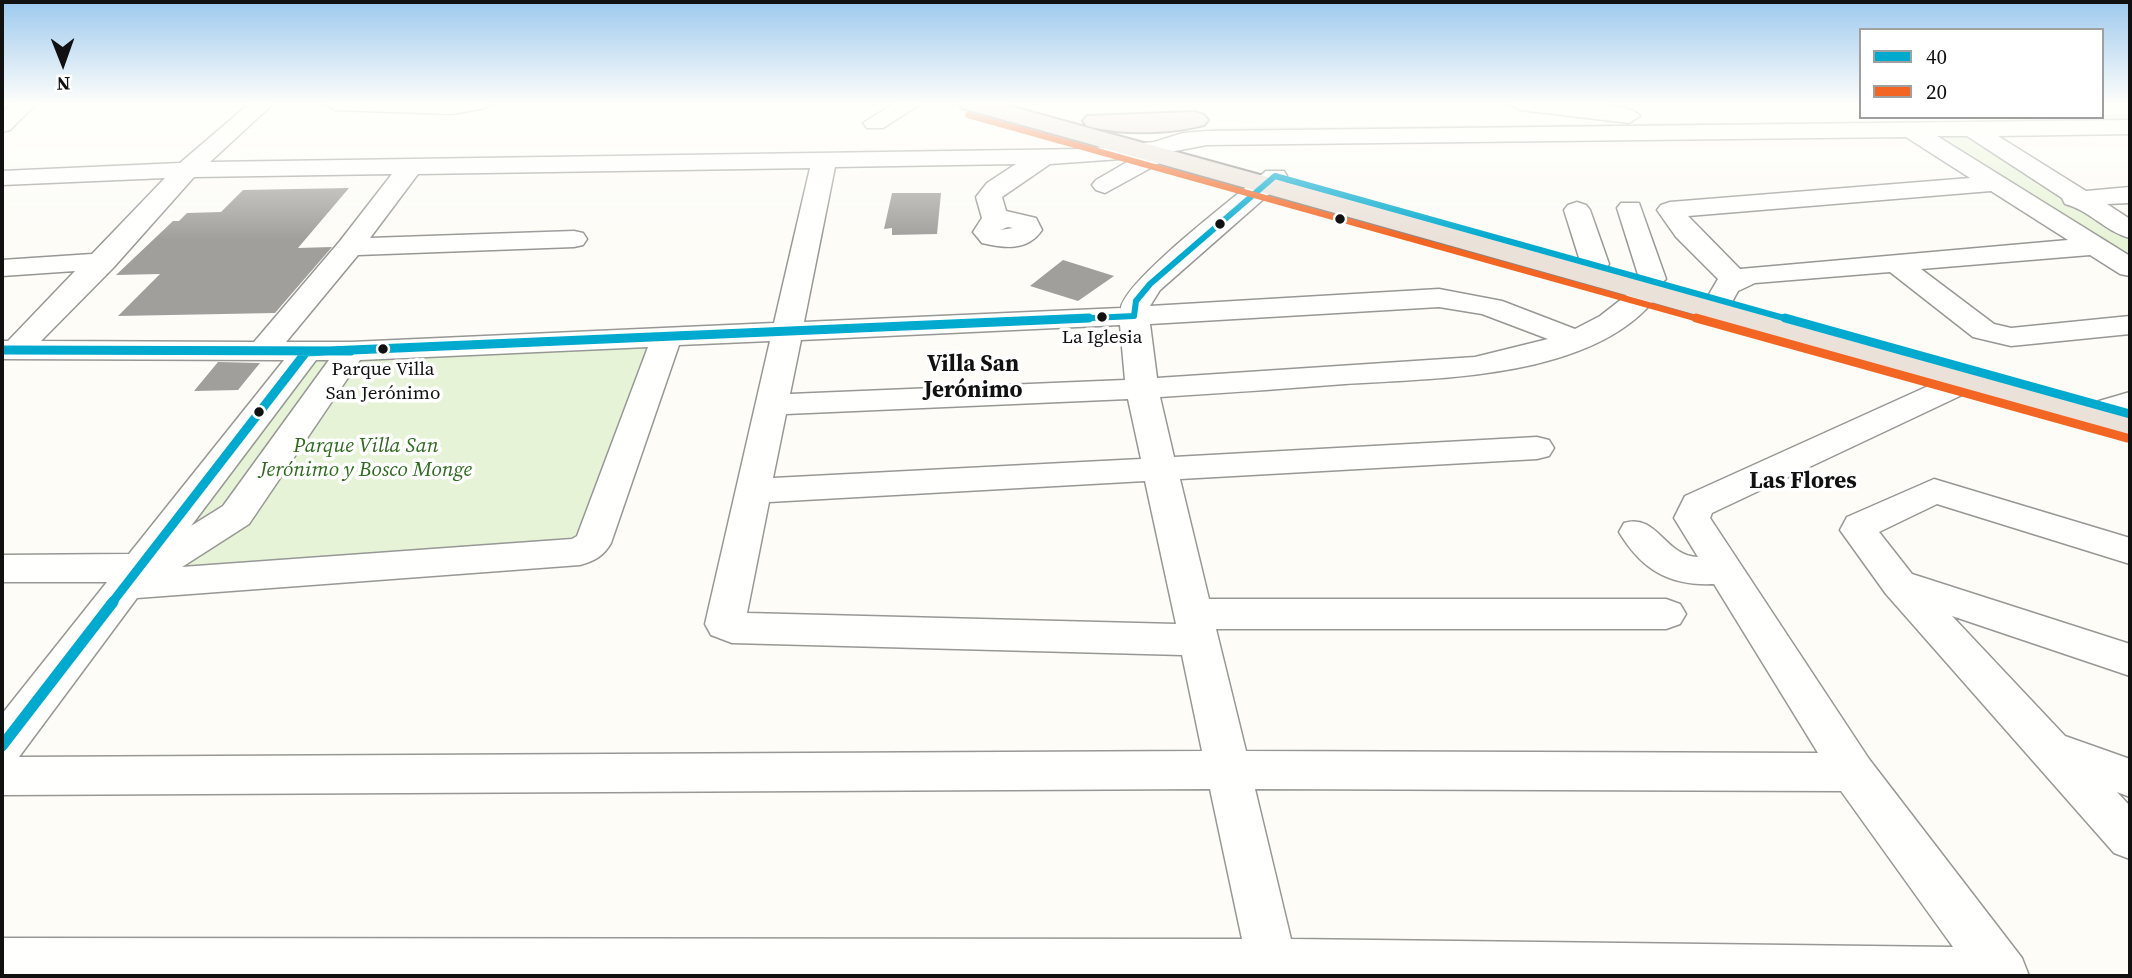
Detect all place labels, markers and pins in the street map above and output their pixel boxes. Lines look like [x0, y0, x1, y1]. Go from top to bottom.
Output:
unlabelled marker [1333, 212, 1347, 226]
unlabelled marker [1213, 217, 1227, 231]
marker: La Iglesia [1095, 310, 1109, 324]
place label: La Iglesia [1062, 327, 1142, 349]
marker: Parque Villa San Jerónimo [376, 342, 390, 356]
place label: Parque Villa San Jerónimo [326, 359, 440, 403]
unlabelled marker [252, 405, 266, 419]

